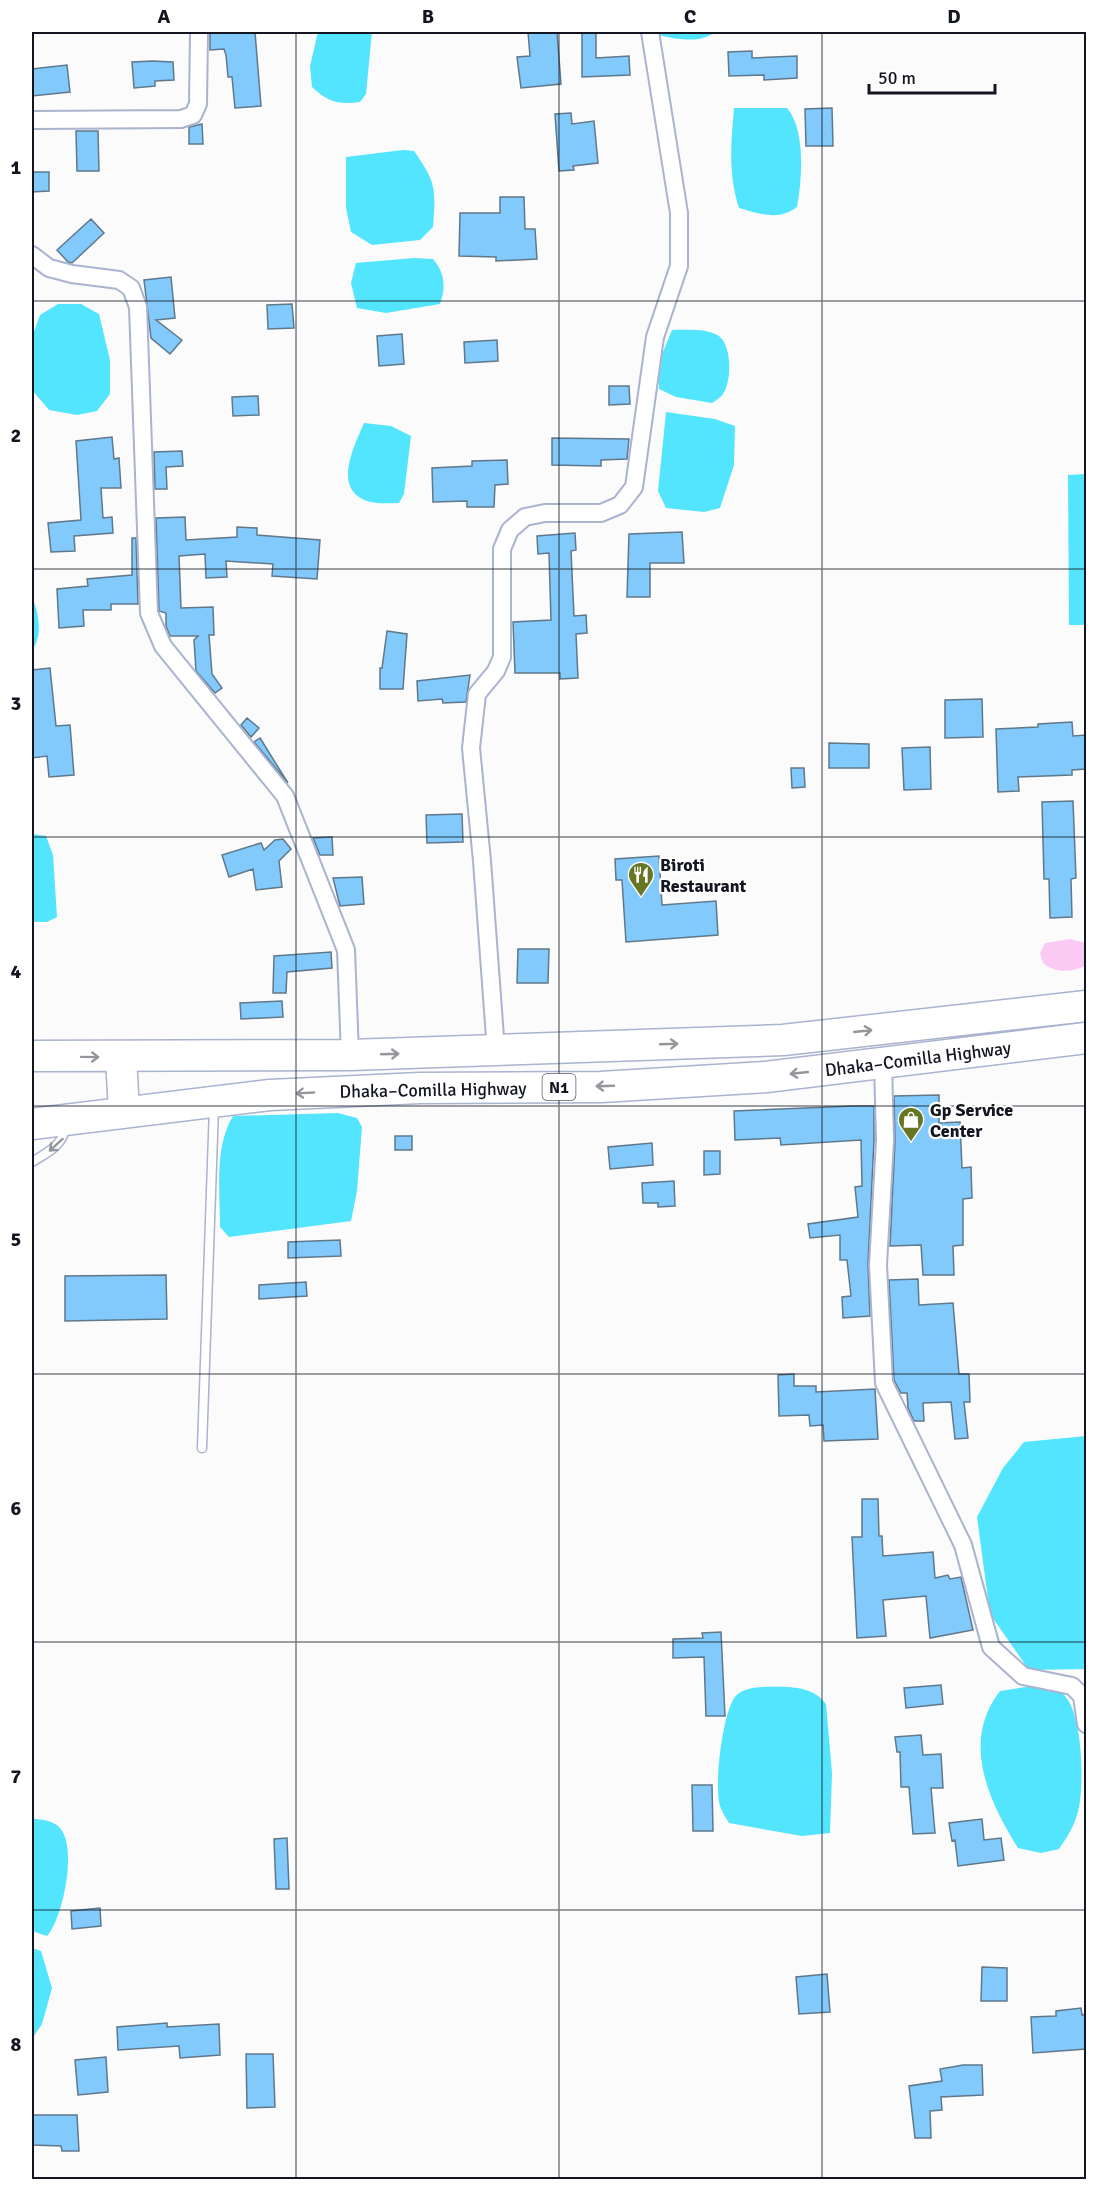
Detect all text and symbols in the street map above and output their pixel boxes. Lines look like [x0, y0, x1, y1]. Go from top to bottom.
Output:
text: A [158, 4, 171, 29]
text: B [422, 4, 434, 29]
text: C [684, 4, 696, 29]
text: D [947, 4, 961, 29]
scale bar [869, 57, 995, 95]
text: 50 m [878, 67, 916, 89]
text: 1 [11, 155, 22, 180]
text: 2 [11, 423, 21, 448]
text: 3 [11, 691, 21, 716]
place label: Biroti Restaurant [660, 854, 747, 897]
restaurant icon: Biroti Restaurant [626, 860, 656, 898]
text: 4 [11, 959, 22, 984]
one-way arrow [853, 1025, 873, 1036]
street label: Dhaka–Comilla Highway [824, 1037, 1013, 1081]
one-way arrow [658, 1038, 678, 1050]
one-way arrow [379, 1048, 399, 1060]
one-way arrow [79, 1051, 99, 1063]
one-way arrow [790, 1068, 810, 1079]
road number: N1 [542, 1074, 576, 1100]
street label: Dhaka–Comilla Highway [339, 1077, 527, 1103]
one-way arrow [595, 1081, 615, 1092]
one-way arrow [295, 1088, 315, 1099]
place label: Gp Service Center [930, 1099, 1013, 1142]
shop icon: Gp Service Center [896, 1105, 926, 1143]
one-way arrow [49, 1138, 64, 1152]
text: 5 [11, 1227, 21, 1252]
text: 6 [11, 1496, 22, 1521]
text: 7 [11, 1764, 22, 1789]
text: 8 [11, 2032, 22, 2057]

